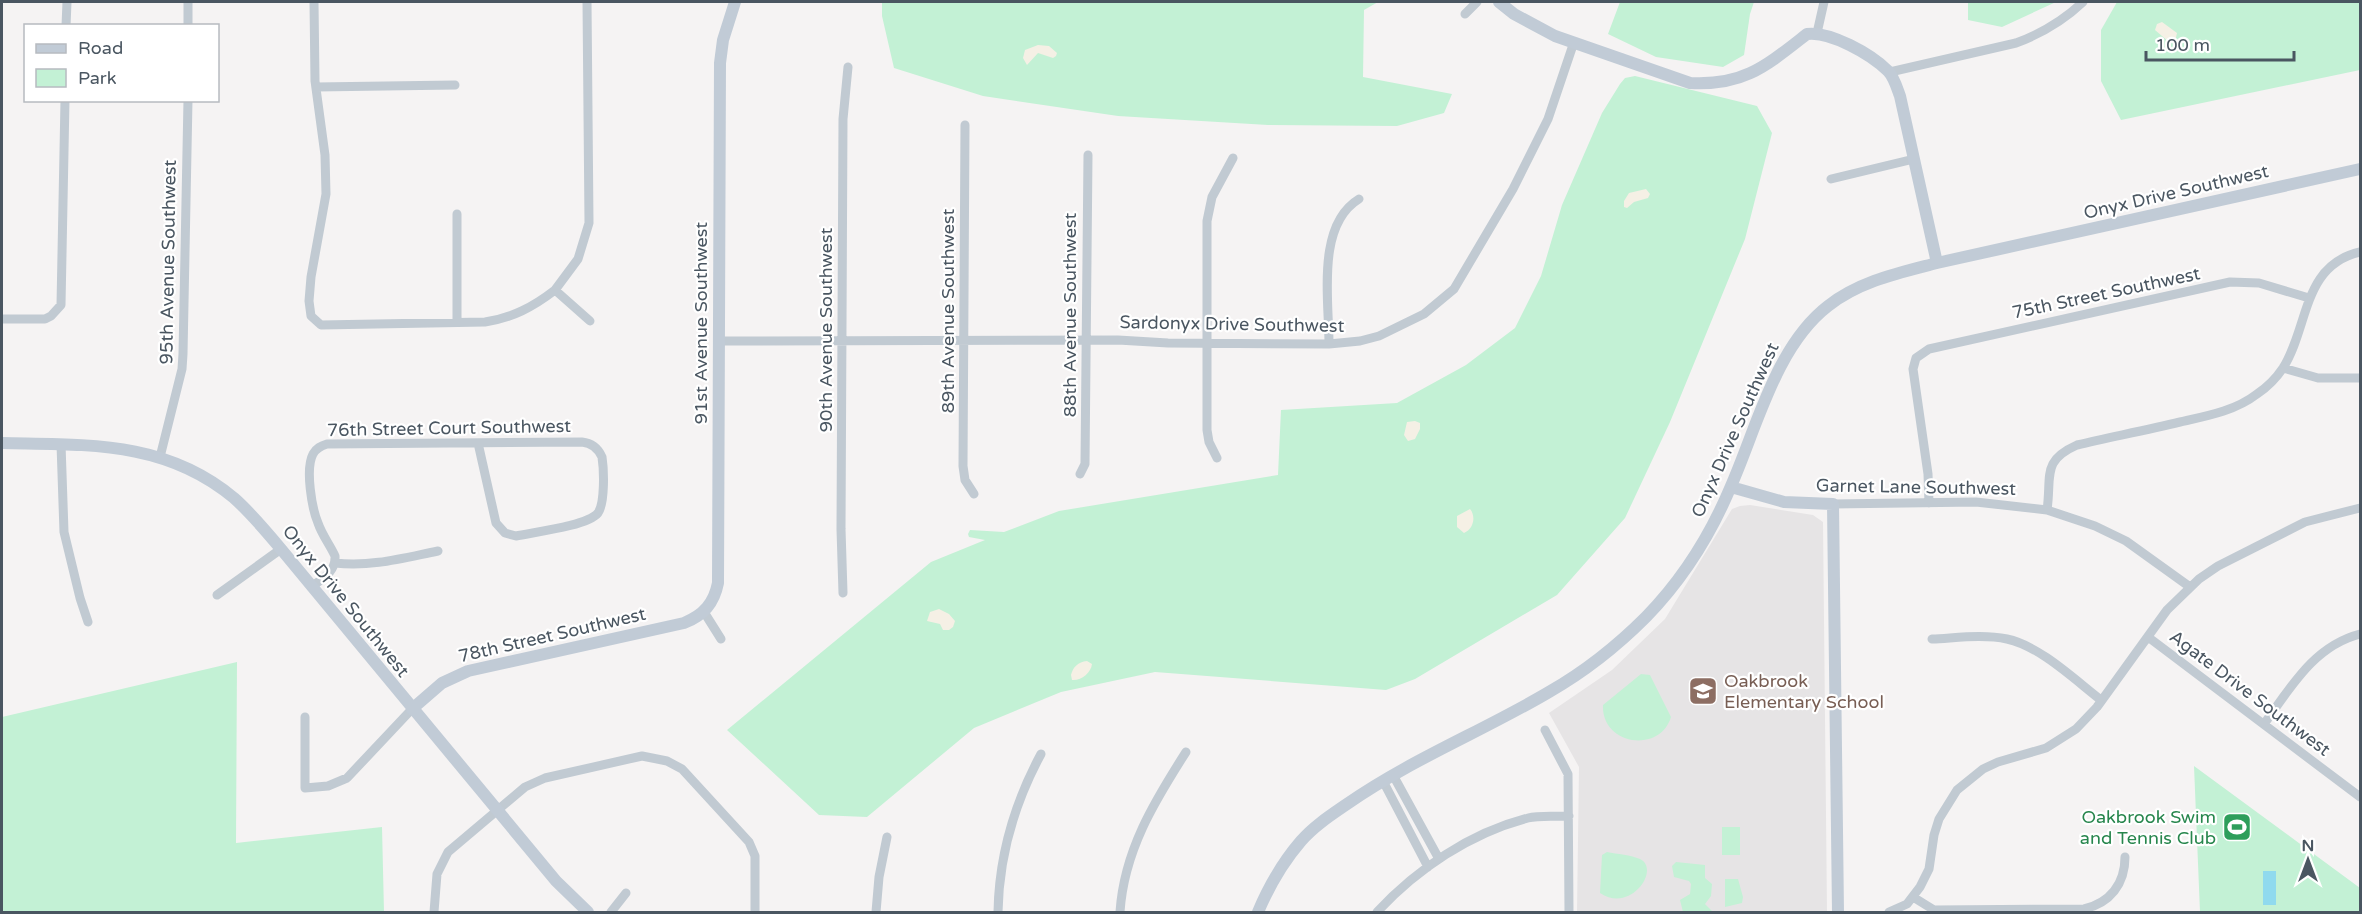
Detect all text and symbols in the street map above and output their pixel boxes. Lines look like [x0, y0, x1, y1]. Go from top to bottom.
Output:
legend [24, 24, 219, 102]
scale bar [2146, 24, 2294, 62]
text: 100 m [2155, 34, 2210, 56]
text: Road [78, 37, 123, 59]
text: Park [78, 67, 117, 89]
street label: 95th Avenue Southwest [155, 159, 181, 365]
street label: Onyx Drive Southwest [2081, 160, 2271, 224]
street label: 89th Avenue Southwest [937, 209, 959, 413]
street label: 88th Avenue Southwest [1059, 213, 1081, 417]
street label: 91st Avenue Southwest [690, 222, 712, 424]
street label: 90th Avenue Southwest [815, 228, 837, 432]
street label: 75th Street Southwest [2010, 262, 2202, 324]
street label: Sardonyx Drive Southwest [1119, 311, 1345, 337]
street label: Onyx Drive Southwest [1686, 339, 1784, 521]
street label: 76th Street Court Southwest [327, 415, 571, 441]
street label: Garnet Lane Southwest [1816, 474, 2016, 500]
street label: Onyx Drive Southwest [278, 521, 414, 681]
street label: 78th Street Southwest [456, 603, 648, 667]
street label: Agate Drive Southwest [2165, 625, 2335, 761]
place label: Oakbrook Elementary School [1724, 670, 1884, 713]
school or university icon: Oakbrook Elementary School [1687, 675, 1719, 707]
place label: Oakbrook Swim and Tennis Club [2080, 806, 2216, 849]
sports icon: Oakbrook Swim and Tennis Club [2221, 811, 2253, 843]
north arrow [2278, 830, 2338, 890]
text: N [2302, 836, 2314, 856]

